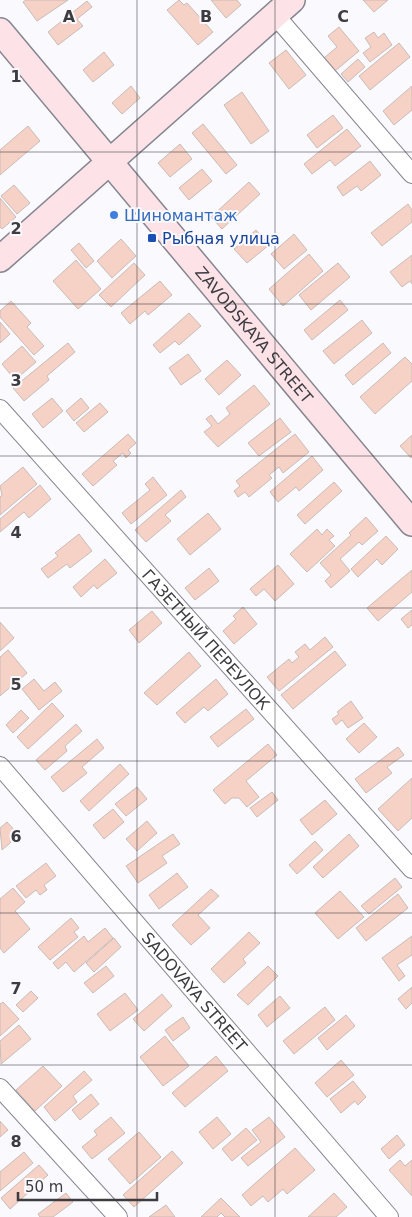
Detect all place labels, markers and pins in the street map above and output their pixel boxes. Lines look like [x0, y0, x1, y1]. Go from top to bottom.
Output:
place label: Шиномантаж [124, 206, 238, 225]
marker: Шиномантаж [108, 209, 120, 221]
place label: Рыбная улица [162, 229, 280, 248]
marker: Рыбная улица [146, 232, 158, 244]

